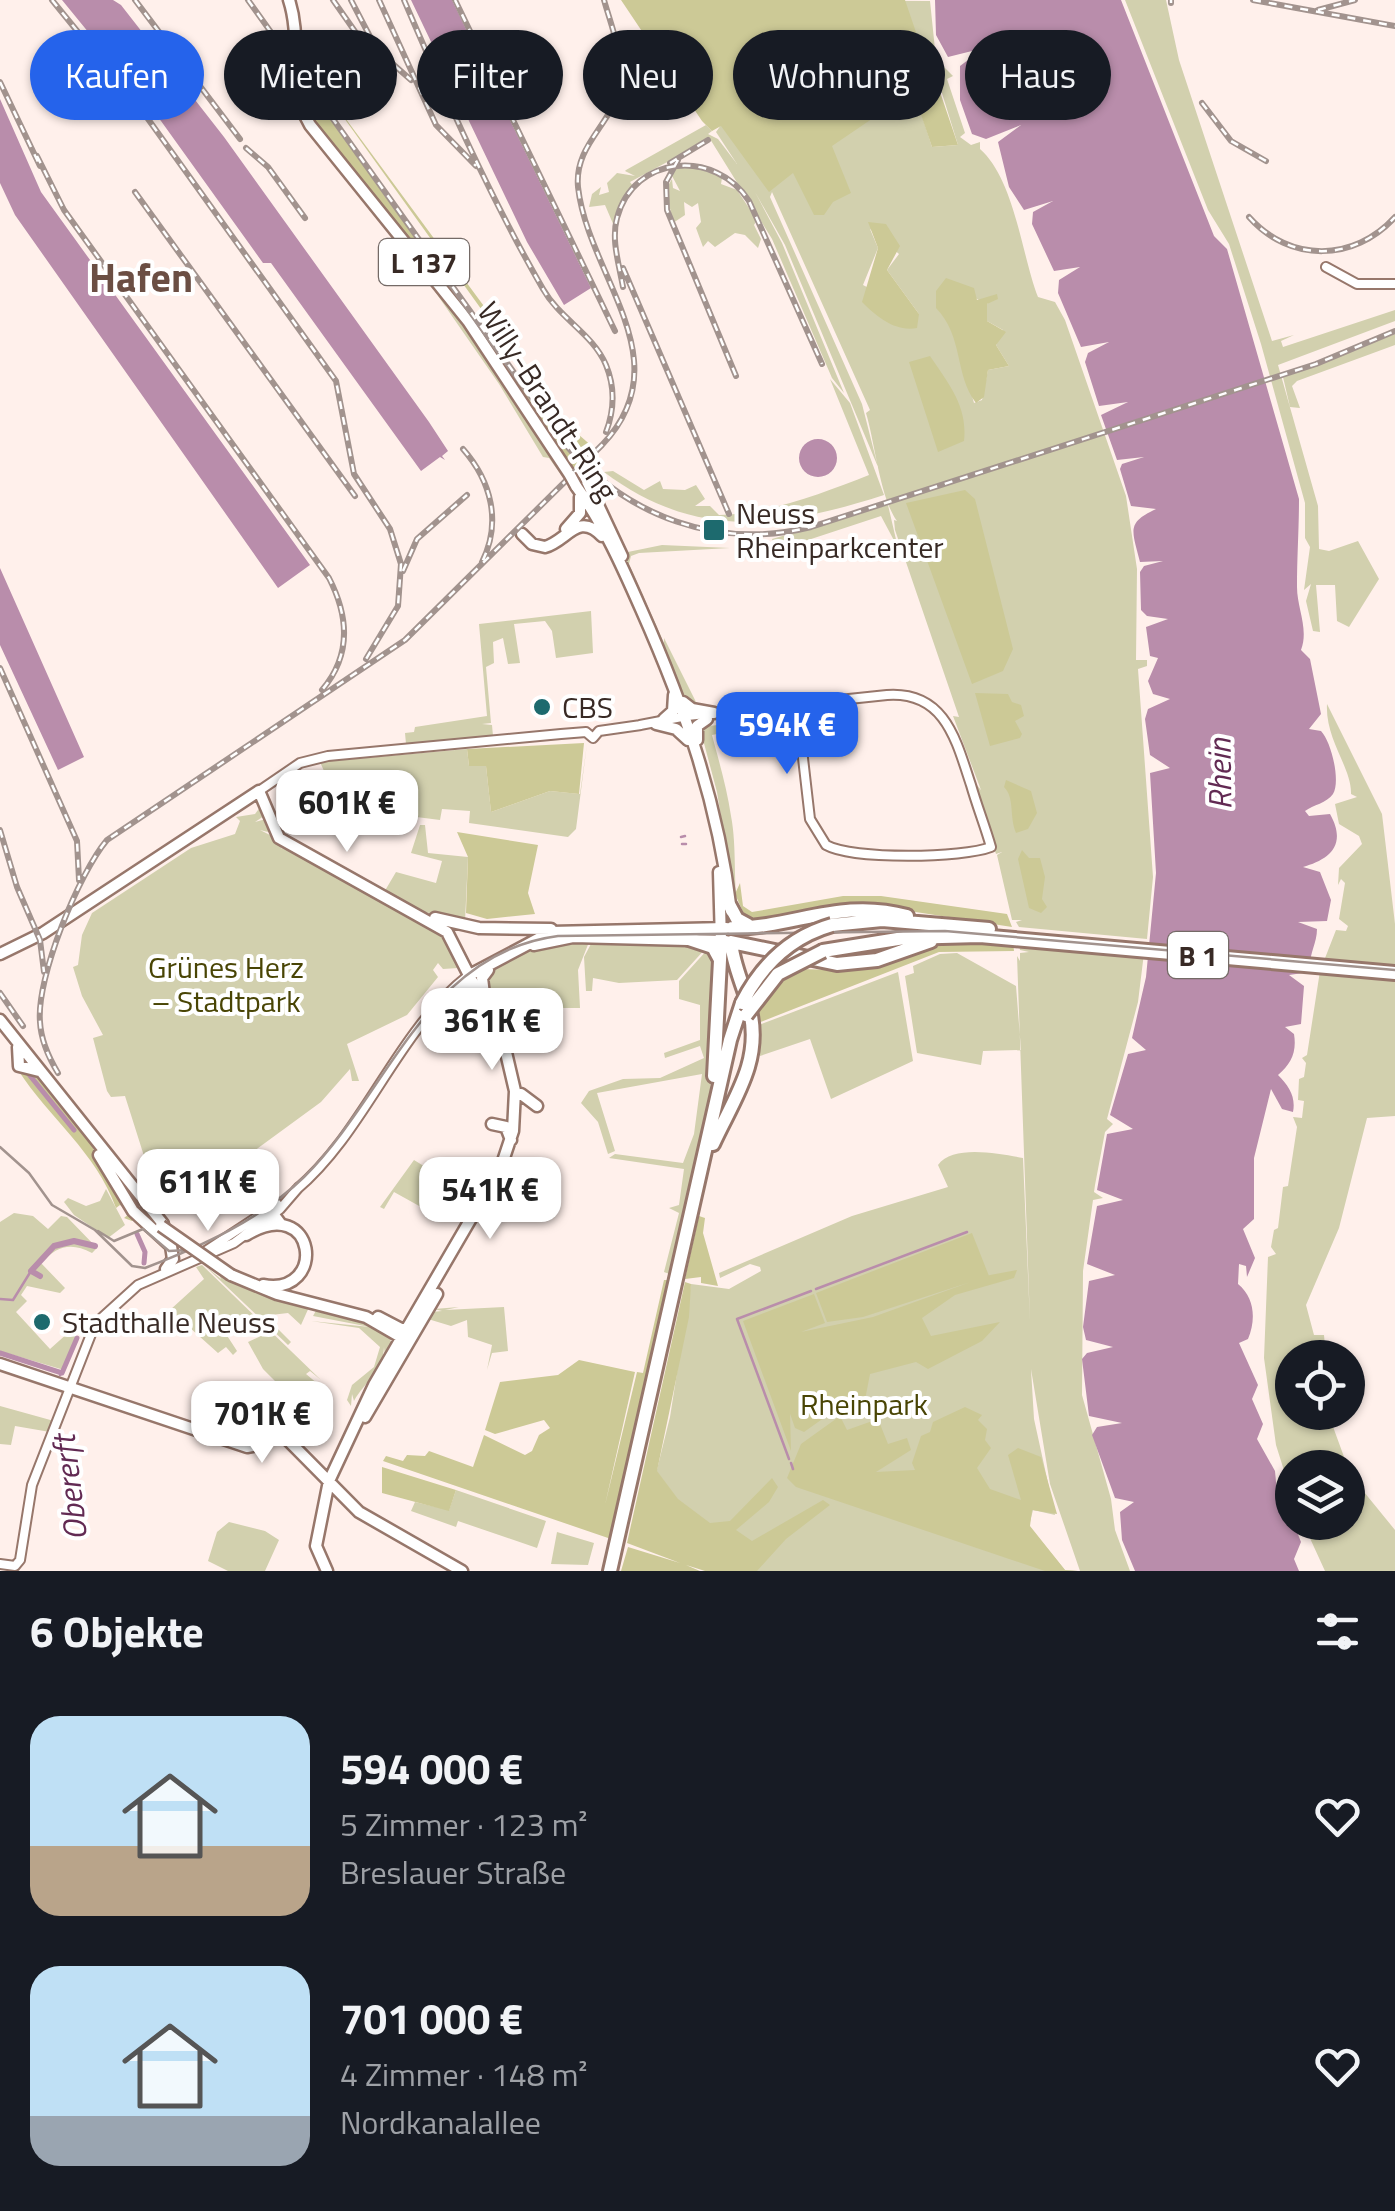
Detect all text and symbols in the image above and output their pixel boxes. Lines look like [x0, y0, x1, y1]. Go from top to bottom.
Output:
chip: Kaufen [30, 30, 204, 120]
chip: Mieten [224, 30, 397, 120]
chip: Filter [417, 30, 563, 120]
chip: Neu [583, 30, 713, 120]
chip: Wohnung [733, 30, 945, 120]
chip: Haus [965, 30, 1111, 120]
road number: L 137 [379, 239, 469, 285]
district label: Hafen [89, 247, 193, 308]
street label: Willy-Brandt-Ring [466, 292, 630, 510]
place label: Neuss Rheinparkcenter [736, 490, 944, 570]
marker: Neuss Rheinparkcenter [701, 517, 727, 543]
place label: CBS [562, 684, 613, 730]
pin: 594K € [706, 692, 868, 777]
marker: CBS [531, 696, 553, 718]
text: 594K € [738, 700, 836, 748]
water label: Rhein [1194, 737, 1244, 810]
pin: 601K € [266, 770, 428, 855]
text: 601K € [298, 778, 396, 826]
road number: B 1 [1168, 932, 1228, 978]
park label: Grünes Herz – Stadtpark [148, 944, 304, 1024]
pin: 361K € [411, 988, 573, 1073]
text: 361K € [443, 996, 541, 1044]
pin: 611K € [127, 1149, 289, 1234]
text: 611K € [159, 1157, 257, 1205]
pin: 541K € [409, 1157, 571, 1242]
text: 541K € [441, 1165, 539, 1213]
place label: Stadthalle Neuss [62, 1299, 276, 1345]
marker: Stadthalle Neuss [31, 1311, 53, 1333]
map controls [1275, 1340, 1365, 1540]
button: locate [1275, 1340, 1365, 1430]
pin: 701K € [181, 1381, 343, 1466]
park label: Rheinpark [800, 1381, 928, 1427]
text: 701K € [213, 1389, 311, 1437]
water label: Obererft [38, 1429, 99, 1543]
button: layers [1275, 1450, 1365, 1540]
text: 6 Objekte [30, 1599, 204, 1663]
icon: filters [1310, 1604, 1365, 1659]
text: 594 000 € [340, 1736, 523, 1800]
icon: home [110, 1756, 230, 1876]
icon: heart [1310, 1789, 1365, 1844]
text: 5 Zimmer · 123 m² [340, 1800, 587, 1848]
text: Breslauer Straße [340, 1848, 566, 1896]
text: 701 000 € [340, 1986, 523, 2050]
icon: home [110, 2006, 230, 2126]
icon: heart [1310, 2039, 1365, 2094]
text: 4 Zimmer · 148 m² [340, 2050, 587, 2098]
text: Nordkanalallee [340, 2098, 541, 2146]

